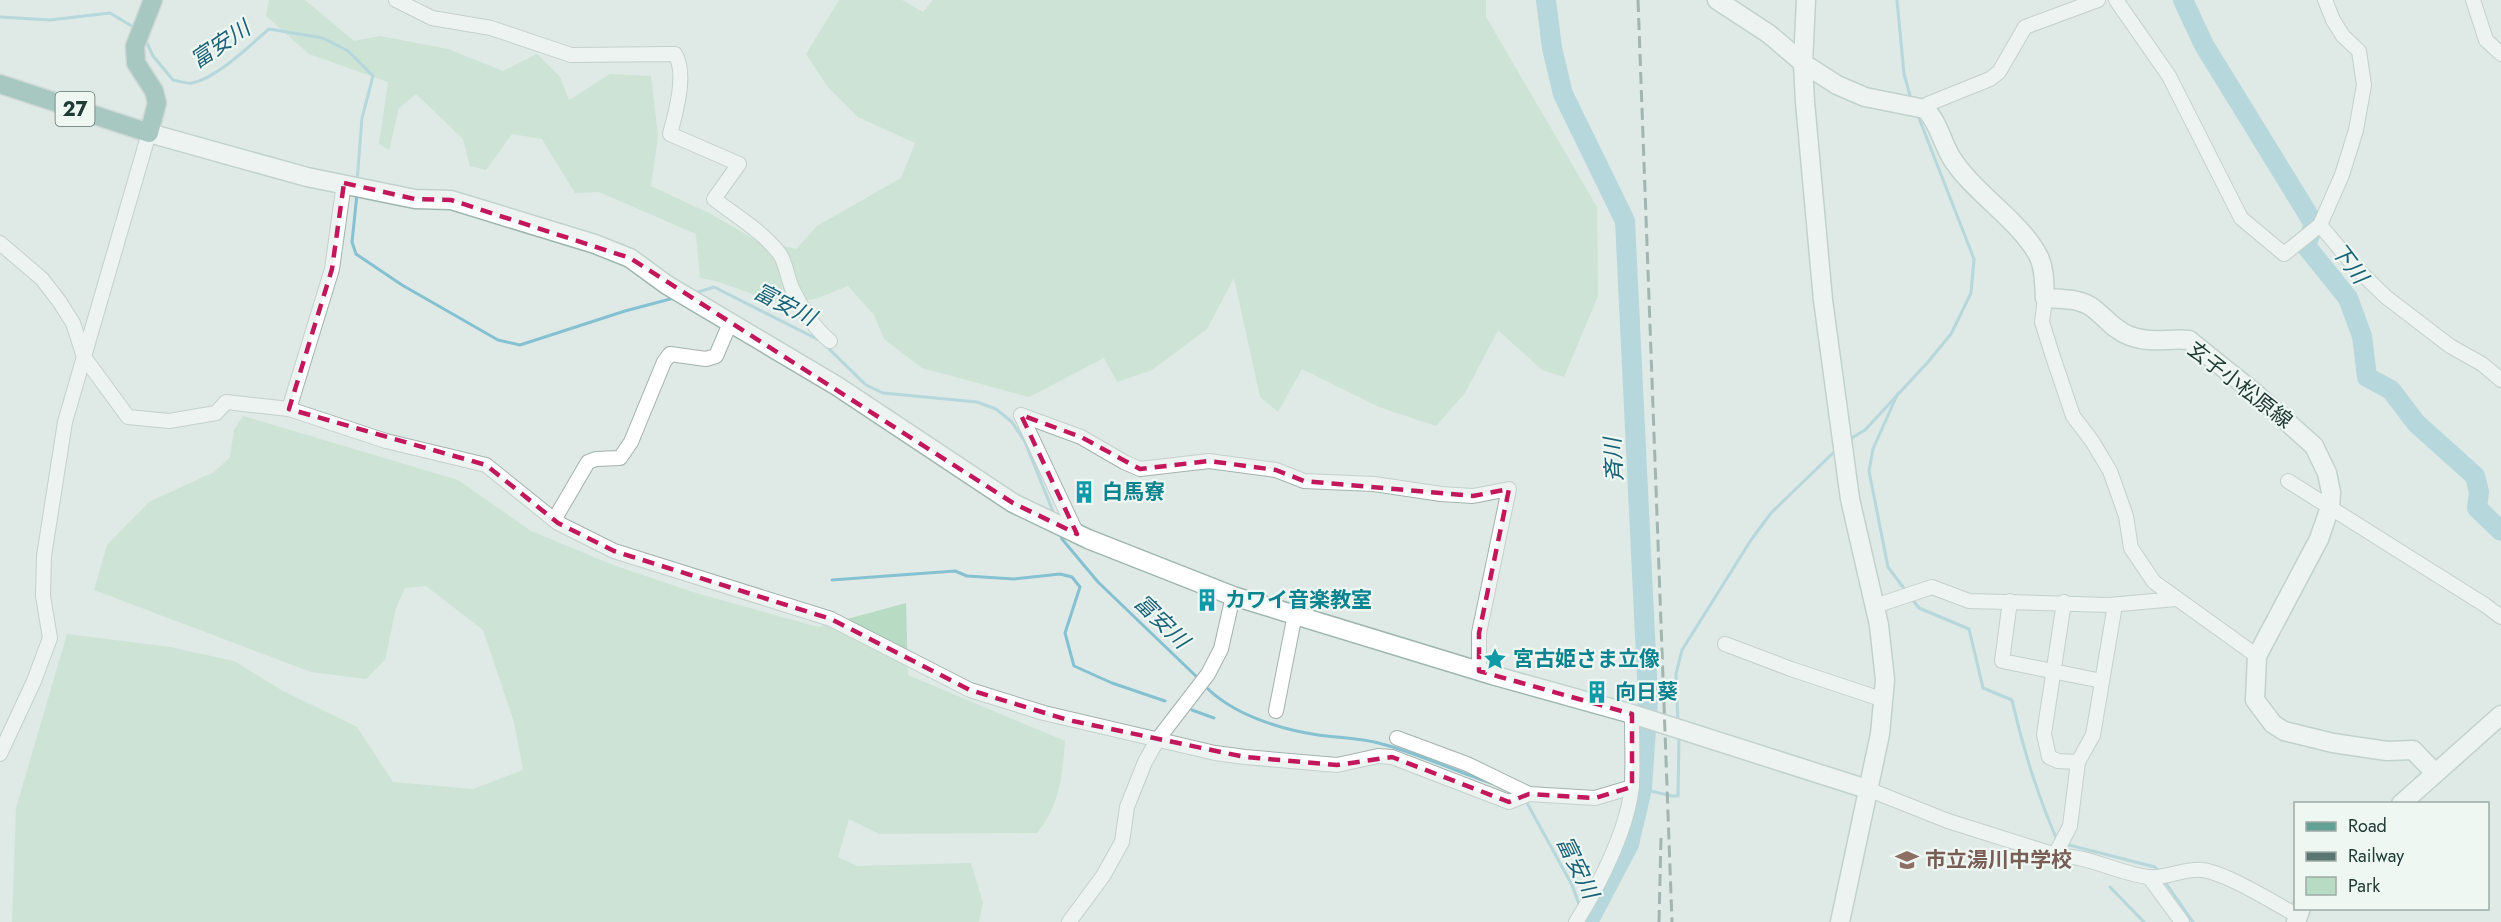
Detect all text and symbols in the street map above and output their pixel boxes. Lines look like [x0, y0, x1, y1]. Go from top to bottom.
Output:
water label: 富安川 [184, 11, 258, 76]
road number: 27 [56, 92, 94, 126]
water label: 下川 [2324, 236, 2377, 292]
water label: 富安川 [748, 275, 823, 334]
street label: 玄子小松原線 [2181, 334, 2299, 436]
water label: 斉川 [1596, 435, 1630, 483]
place label: 白馬寮 [1102, 477, 1165, 507]
building icon: 白馬寮 [1071, 479, 1097, 505]
place label: カワイ音楽教室 [1225, 585, 1372, 615]
water label: 富安川 [1127, 587, 1198, 657]
building icon: カワイ音楽教室 [1194, 587, 1220, 613]
place label: 宮古姫さま立像 [1513, 644, 1660, 674]
place icon: 宮古姫さま立像 [1482, 646, 1508, 672]
place label: 向日葵 [1615, 677, 1678, 707]
building icon: 向日葵 [1584, 679, 1610, 705]
legend [2294, 802, 2489, 910]
text: Road [2348, 813, 2387, 839]
water label: 富安川 [1549, 830, 1608, 905]
text: Railway [2348, 843, 2404, 869]
place label: 市立湯川中学校 [1925, 845, 2072, 875]
school or university icon: 市立湯川中学校 [1894, 847, 1920, 873]
text: Park [2348, 873, 2380, 899]

